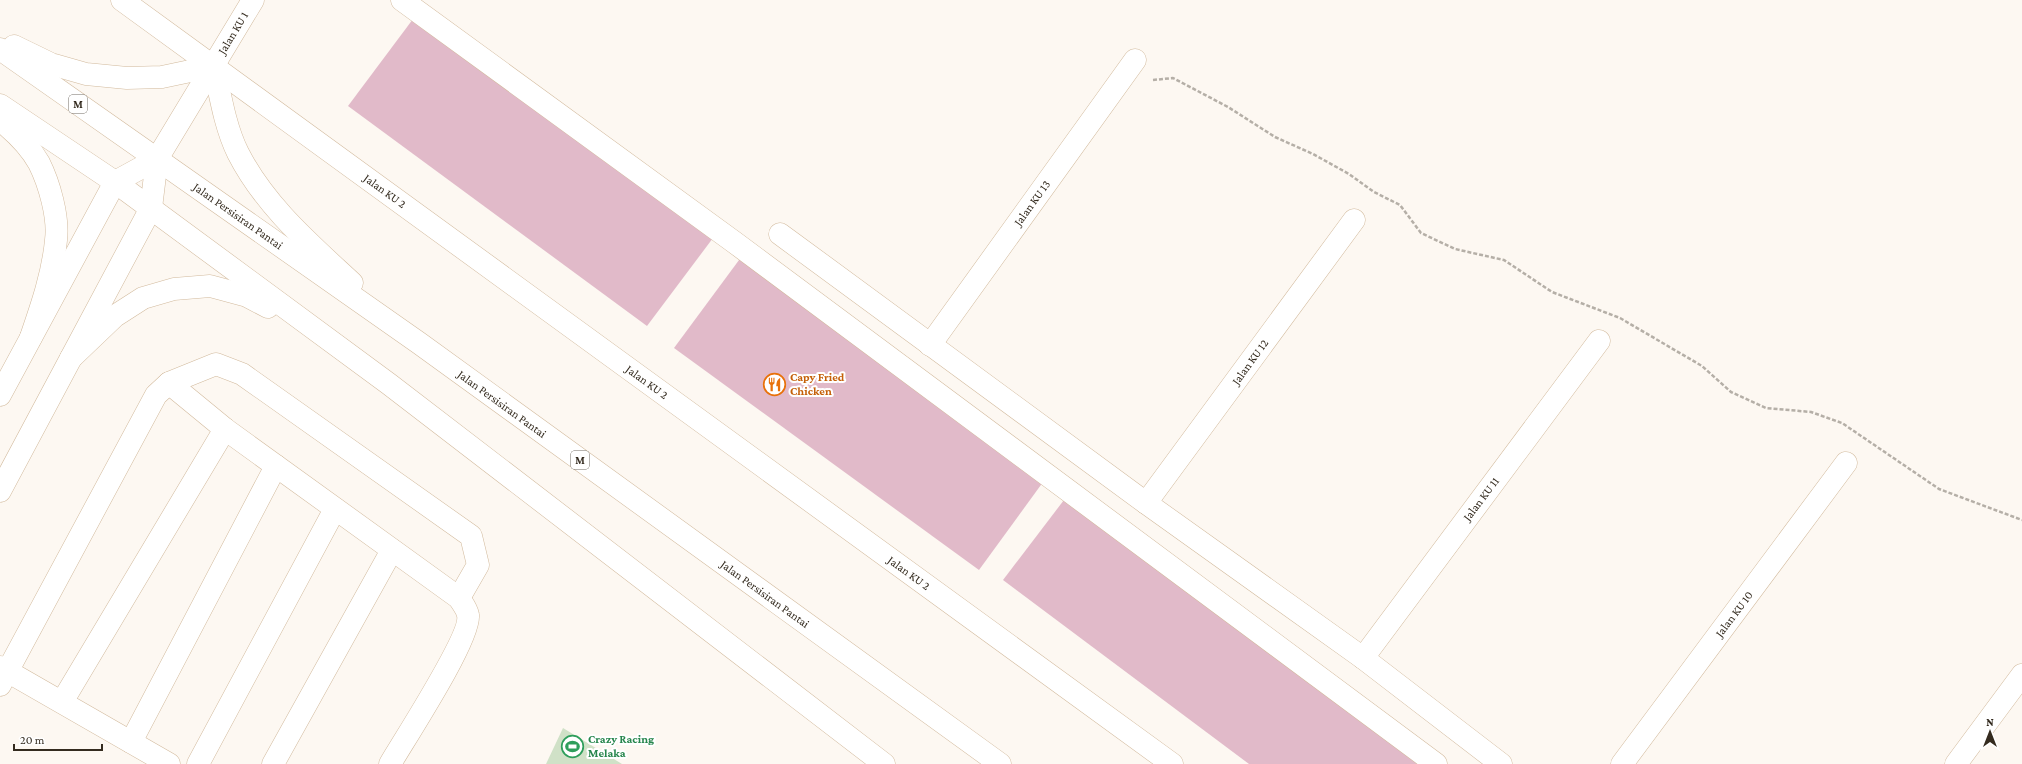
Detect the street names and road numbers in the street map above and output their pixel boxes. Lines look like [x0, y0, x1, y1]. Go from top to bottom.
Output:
street label: Jalan KU 1 [214, 9, 251, 58]
road number: M [69, 95, 87, 113]
street label: Jalan KU 2 [360, 170, 409, 211]
street label: Jalan KU 13 [1010, 177, 1053, 229]
street label: Jalan Persisiran Pantai [190, 179, 286, 252]
street label: Jalan KU 12 [1228, 336, 1271, 388]
street label: Jalan KU 2 [622, 361, 671, 402]
street label: Jalan Persisiran Pantai [454, 367, 549, 441]
road number: M [571, 451, 589, 469]
street label: Jalan KU 11 [1459, 474, 1502, 524]
street label: Jalan KU 2 [884, 552, 933, 593]
street label: Jalan Persisiran Pantai [717, 557, 812, 631]
street label: Jalan KU 10 [1712, 588, 1756, 641]

